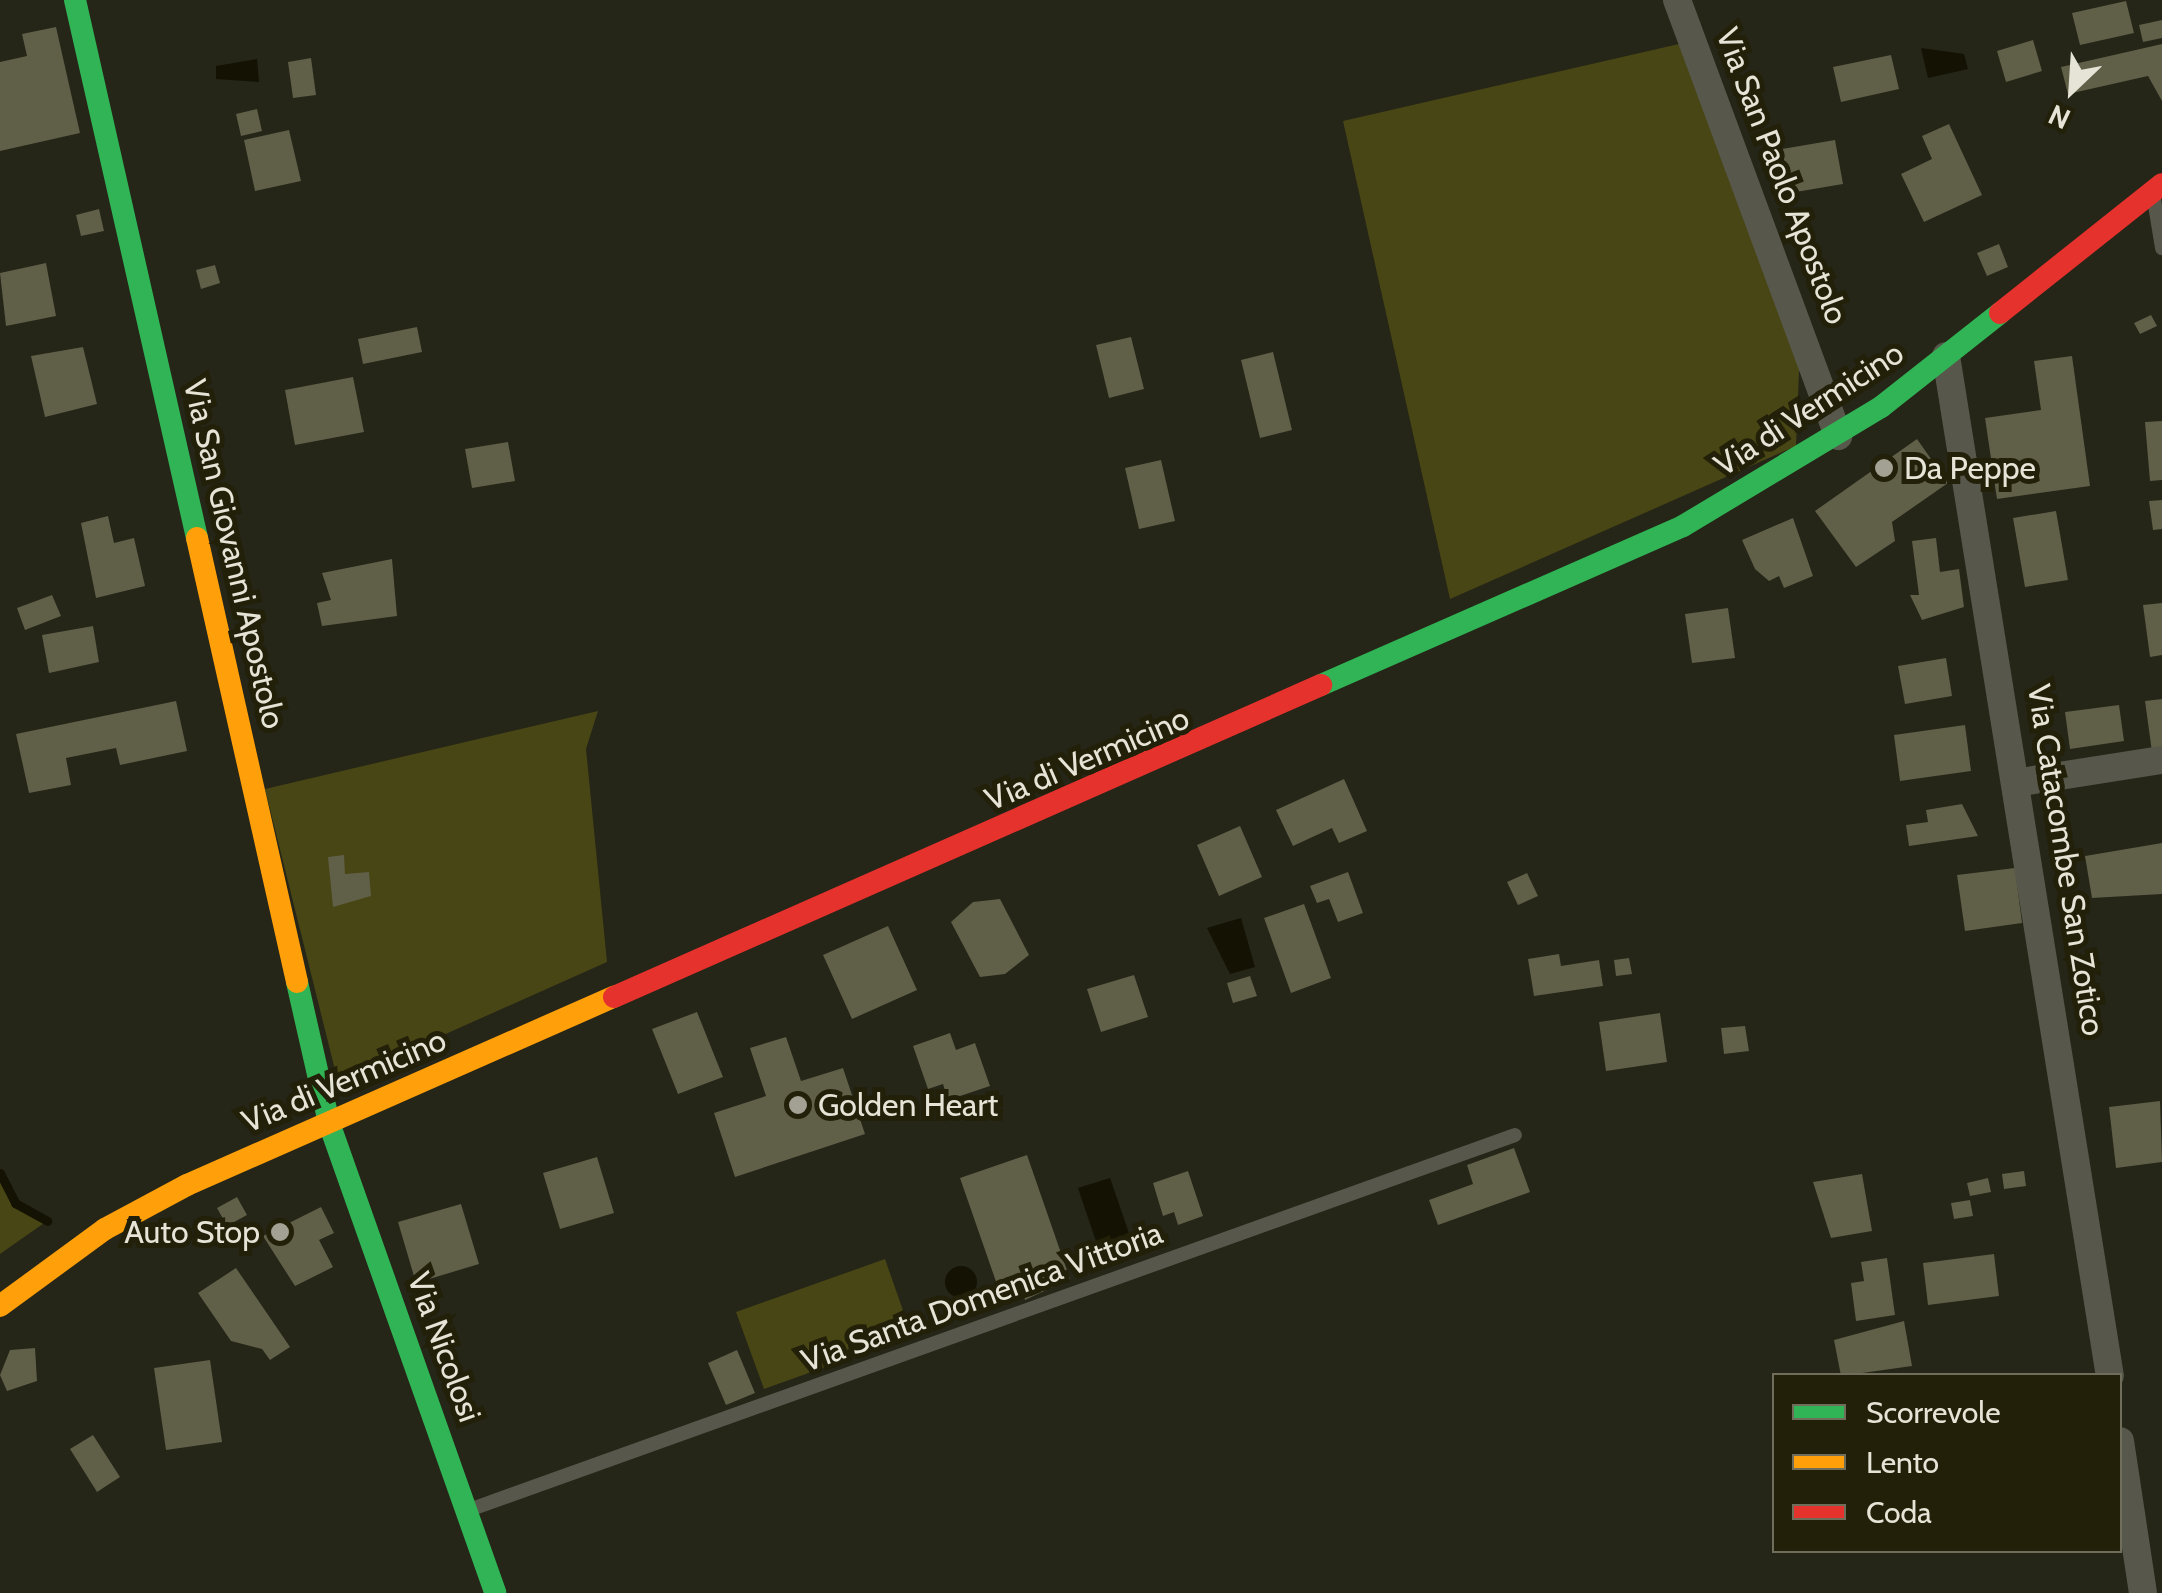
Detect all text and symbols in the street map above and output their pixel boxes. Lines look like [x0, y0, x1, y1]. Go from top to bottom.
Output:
street label: Via San Paolo Apostolo [1708, 23, 1856, 329]
north arrow [2022, 40, 2122, 140]
text: N [2043, 98, 2075, 137]
street label: Via di Vermicino [1707, 334, 1911, 484]
street label: Via San Giovanni Apostolo [175, 376, 293, 732]
place label: Da Peppe [1904, 449, 2036, 487]
marker: Da Peppe [1873, 457, 1895, 479]
street label: Via Catacombe San Zotico [2019, 682, 2113, 1038]
street label: Via di Vermicino [979, 699, 1195, 819]
street label: Via di Vermicino [236, 1021, 452, 1141]
place label: Golden Heart [818, 1086, 998, 1124]
marker: Golden Heart [787, 1094, 809, 1116]
place label: Auto Stop [124, 1213, 260, 1251]
street label: Via Santa Domenica Vittoria [796, 1214, 1168, 1380]
marker: Auto Stop [269, 1221, 291, 1243]
street label: Via Nicolosi [399, 1267, 489, 1427]
legend [1772, 1373, 2122, 1553]
text: Scorrevole [1866, 1394, 2001, 1431]
text: Lento [1866, 1444, 1939, 1481]
text: Coda [1866, 1494, 1932, 1531]

